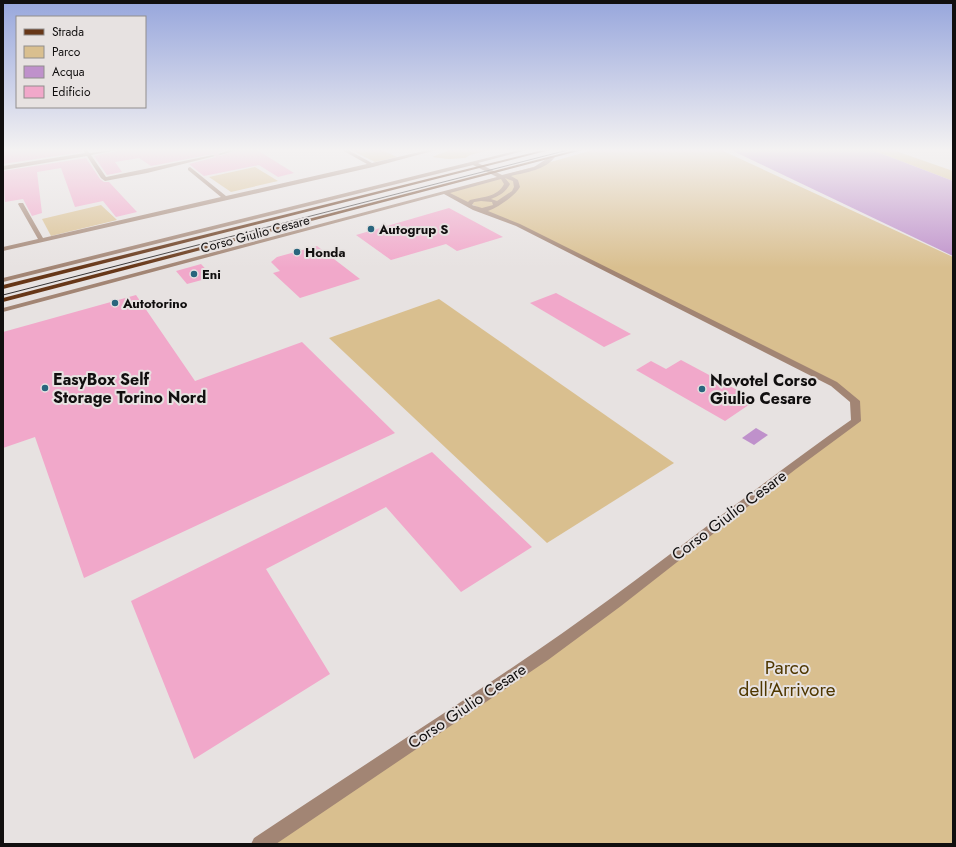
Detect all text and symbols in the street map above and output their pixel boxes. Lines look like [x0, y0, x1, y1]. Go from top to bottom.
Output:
legend [16, 16, 146, 108]
text: Strada [52, 23, 84, 41]
text: Parco [52, 43, 81, 61]
text: Acqua [52, 63, 85, 81]
text: Edificio [52, 83, 91, 101]
street label: Corso Giulio Cesare [198, 210, 312, 258]
place label: Autogrup S [378, 220, 448, 239]
marker: Autogrup S [366, 224, 376, 234]
place label: Honda [305, 243, 345, 262]
marker: Honda [292, 247, 302, 257]
place label: Eni [202, 265, 221, 284]
marker: Eni [189, 269, 199, 279]
place label: Autotorino [122, 294, 188, 313]
marker: Autotorino [110, 298, 120, 308]
place label: EasyBox Self Storage Torino Nord [53, 368, 206, 409]
place label: Novotel Corso Giulio Cesare [710, 369, 817, 410]
marker: EasyBox Self Storage Torino Nord [40, 383, 50, 393]
marker: Novotel Corso Giulio Cesare [697, 384, 707, 394]
street label: Corso Giulio Cesare [667, 464, 791, 566]
park label: Parco dell'Arrivore [739, 654, 836, 703]
street label: Corso Giulio Cesare [403, 658, 531, 754]

